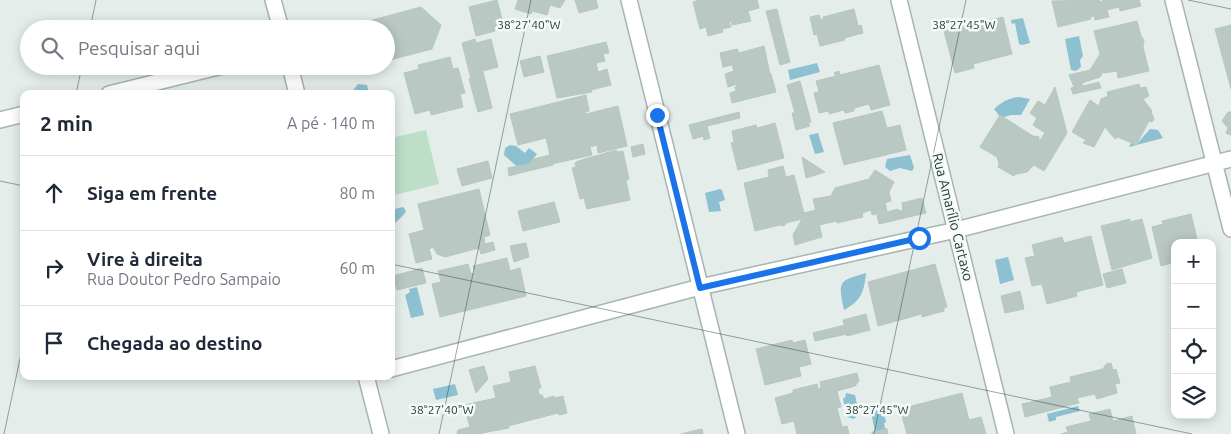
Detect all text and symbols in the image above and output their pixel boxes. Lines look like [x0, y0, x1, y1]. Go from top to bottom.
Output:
text: 38°27'40"W [497, 18, 561, 31]
text: 38°27'45"W [932, 18, 996, 31]
search box [20, 20, 395, 75]
icon: search [38, 34, 66, 62]
text: Pesquisar aqui [78, 37, 200, 59]
route end [646, 104, 669, 127]
text: 2 min [40, 111, 93, 135]
text: A pé · 140 m [287, 114, 375, 132]
street label: Rua Amarílio Cartaxo [929, 151, 977, 283]
icon: ahead [40, 179, 68, 207]
text: Siga em frente [87, 182, 217, 204]
text: 80 m [339, 184, 375, 202]
route start [908, 227, 931, 250]
map controls [1171, 239, 1216, 419]
button: + [1171, 239, 1216, 284]
text: Vire à direita [87, 248, 203, 270]
icon: right [40, 254, 68, 282]
text: 60 m [339, 259, 375, 277]
text: Rua Doutor Pedro Sampaio [87, 270, 281, 288]
button: − [1171, 284, 1216, 329]
icon: arrive [40, 329, 68, 357]
button: locate [1171, 329, 1216, 374]
text: Chegada ao destino [87, 332, 263, 354]
button: layers [1171, 374, 1216, 419]
text: 38°27'40"W [410, 403, 474, 416]
text: 38°27'45"W [845, 403, 909, 416]

